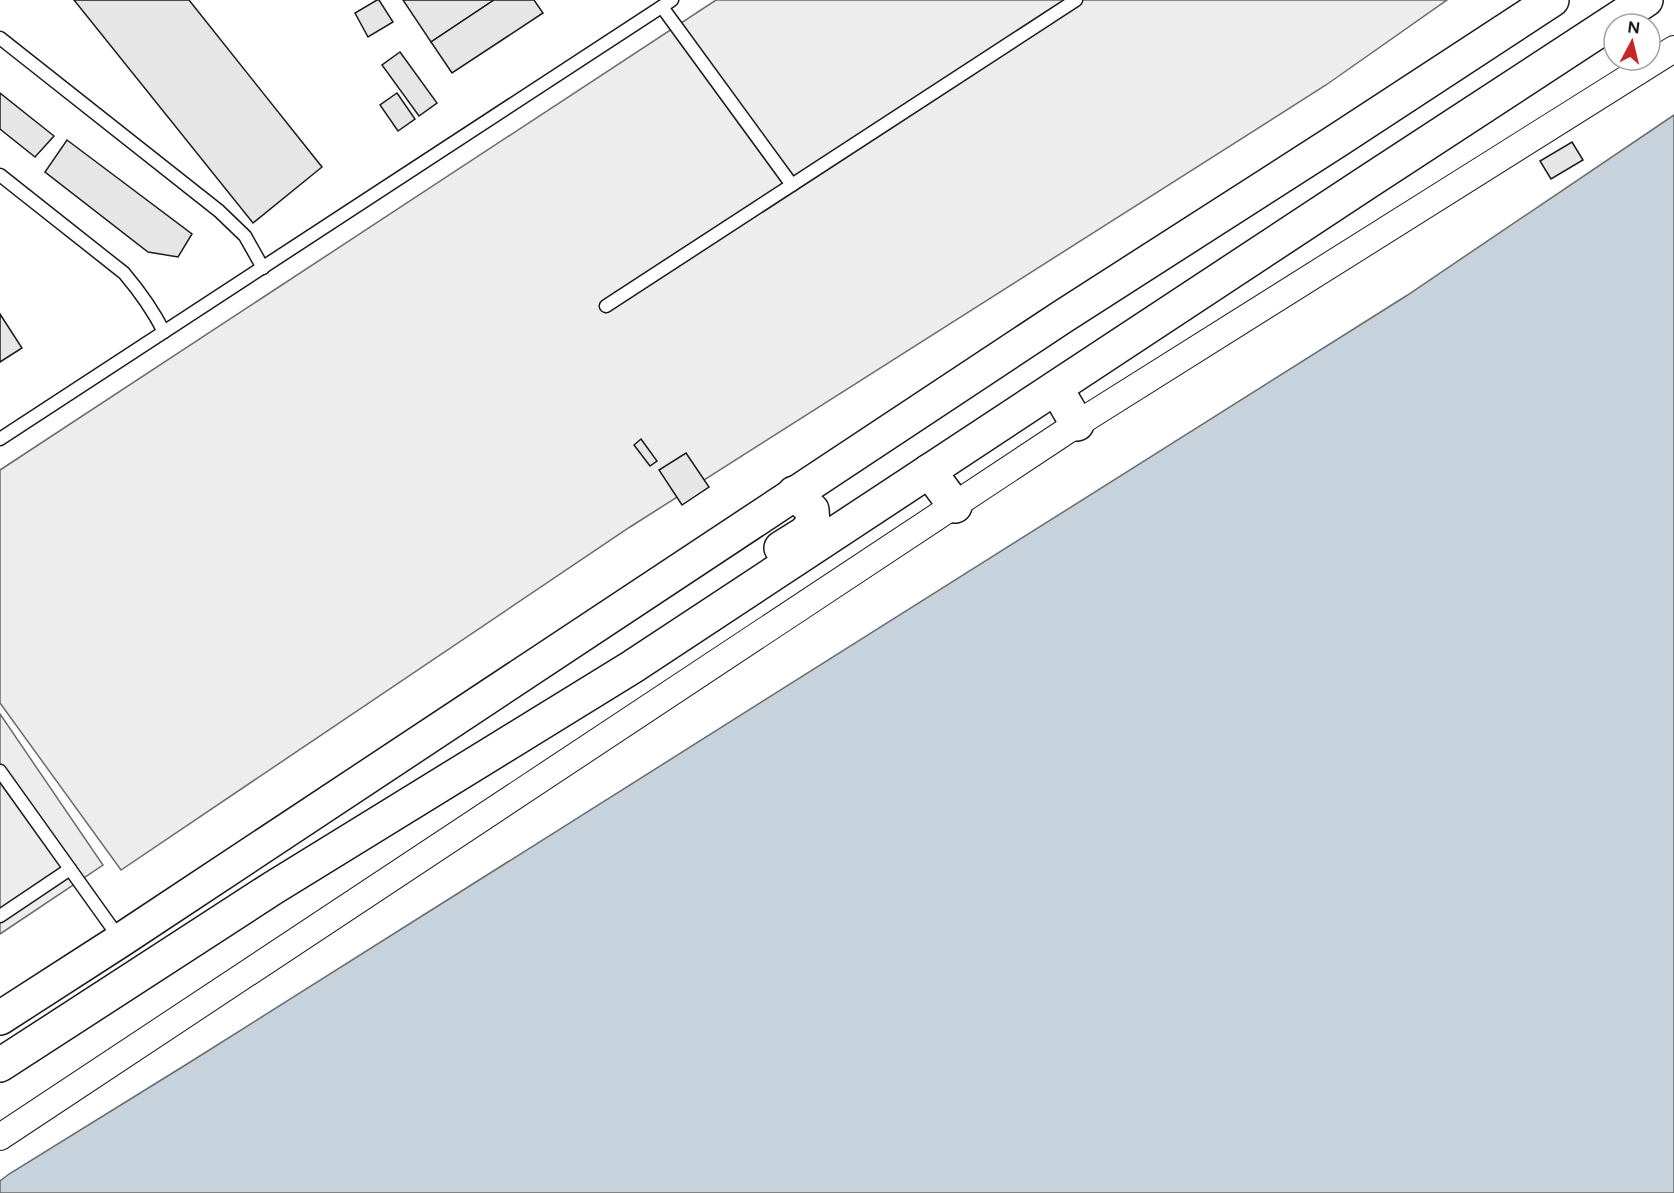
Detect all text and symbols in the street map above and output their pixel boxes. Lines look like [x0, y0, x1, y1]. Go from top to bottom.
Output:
north arrow [1602, 12, 1662, 72]
text: N [1626, 17, 1641, 38]

